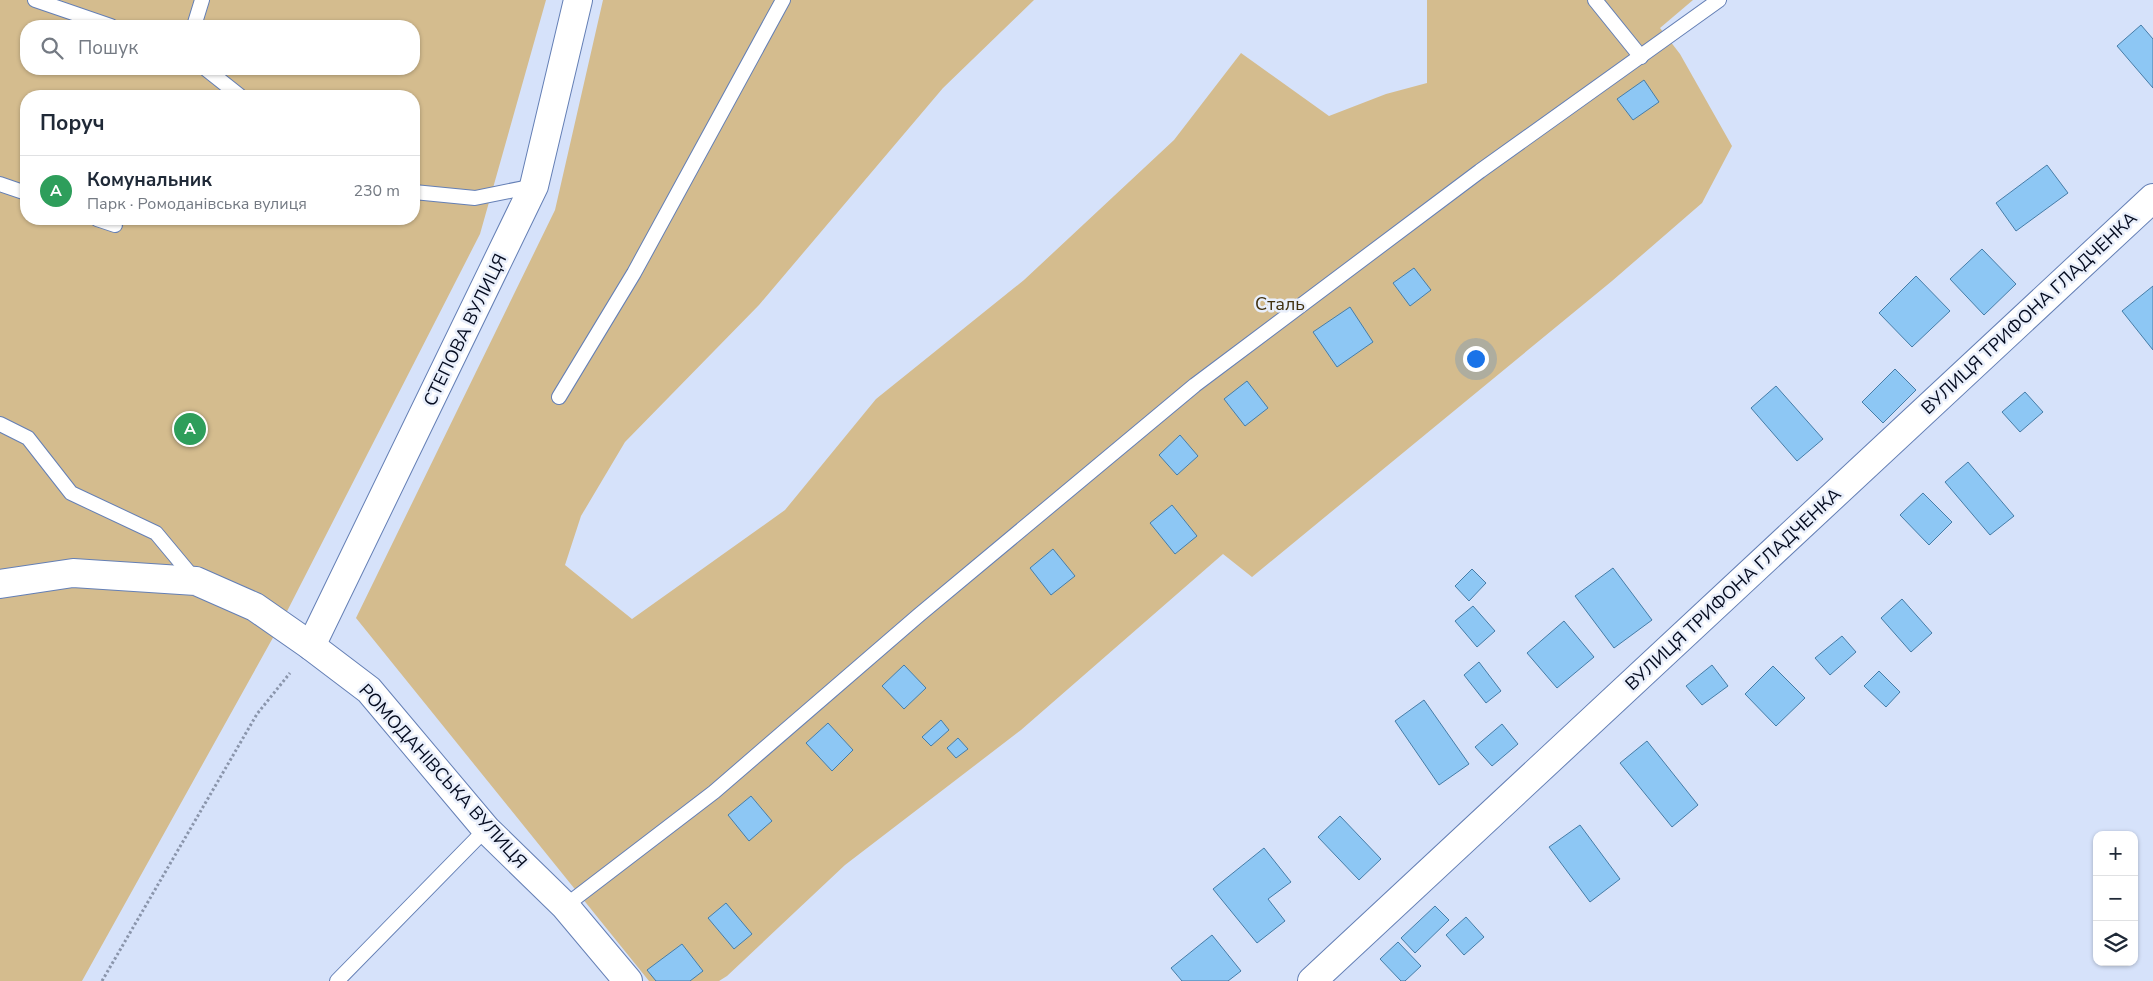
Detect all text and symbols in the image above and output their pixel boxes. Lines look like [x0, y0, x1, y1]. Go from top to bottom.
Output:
search box [20, 20, 420, 75]
icon: search [38, 34, 66, 62]
text: Пошук [78, 35, 138, 61]
text: Поруч [40, 109, 105, 137]
text: Комунальник [87, 167, 212, 193]
text: A [50, 180, 62, 202]
text: 230 m [353, 180, 400, 202]
text: Парк · Ромоданівська вулиця [87, 193, 307, 215]
street label: ВУЛИЦЯ ТРИФОНА ГЛАДЧЕНКА [1916, 206, 2142, 420]
street label: СТЕПОВА ВУЛИЦЯ [418, 250, 512, 410]
park label: Сталь [1255, 292, 1305, 316]
your location [1463, 346, 1489, 372]
pin: A [174, 410, 206, 448]
street label: ВУЛИЦЯ ТРИФОНА ГЛАДЧЕНКА [1620, 482, 1846, 696]
street label: РОМОДАНІВСЬКА ВУЛИЦЯ [354, 679, 532, 873]
map controls [2093, 831, 2138, 966]
button: + [2093, 831, 2138, 876]
button: − [2093, 876, 2138, 921]
button: layers [2093, 921, 2138, 966]

